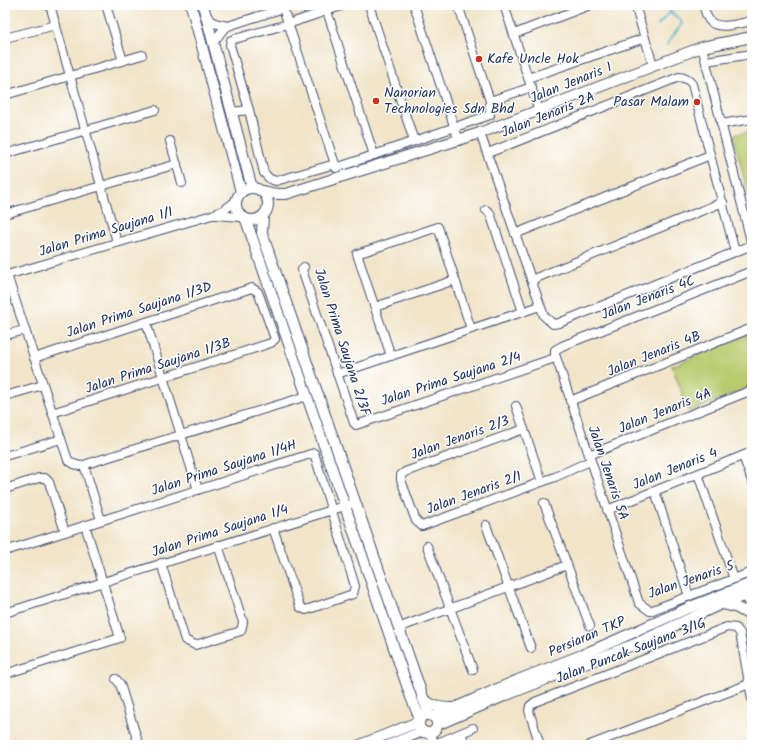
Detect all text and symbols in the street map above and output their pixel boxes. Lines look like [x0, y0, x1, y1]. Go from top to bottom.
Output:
place label: Kafe Uncle Hok [487, 48, 579, 70]
marker: Kafe Uncle Hok [474, 54, 484, 64]
street label: Jalan Jenaris 1 [527, 57, 615, 109]
place label: Nanorian Technologies Sdn Bhd [384, 82, 515, 120]
street label: Jalan Jenaris 2A [498, 86, 598, 144]
place label: Pasar Malam [613, 91, 689, 113]
marker: Nanorian Technologies Sdn Bhd [371, 96, 381, 106]
marker: Pasar Malam [692, 97, 702, 107]
street label: Jalan Prima Saujana 1/1 [36, 201, 176, 263]
street label: Jalan Prima Saujana 2/3F [308, 265, 377, 420]
street label: Jalan Jenaris 4C [598, 270, 698, 326]
street label: Jalan Prima Saujana 1/3D [63, 276, 215, 344]
street label: Jalan Jenaris 4B [604, 325, 704, 383]
street label: Jalan Prima Saujana 1/3B [82, 332, 234, 400]
street label: Jalan Prima Saujana 2/4 [378, 346, 524, 412]
street label: Jalan Jenaris 4A [615, 382, 715, 440]
street label: Jalan Jenaris 2/3 [408, 410, 512, 466]
street label: Jalan Jenaris 5A [582, 423, 634, 523]
street label: Jalan Prima Saujana 1/4H [148, 434, 300, 502]
street label: Jalan Jenaris 4 [629, 442, 721, 496]
street label: Jalan Jenaris 2/1 [423, 466, 525, 520]
street label: Jalan Prima Saujana 1/4 [149, 498, 291, 564]
street label: Jalan Jenaris 5 [645, 554, 739, 605]
street label: Persiaran TKP [545, 611, 629, 663]
street label: Jalan Puncak Saujana 3/1G [553, 612, 709, 690]

